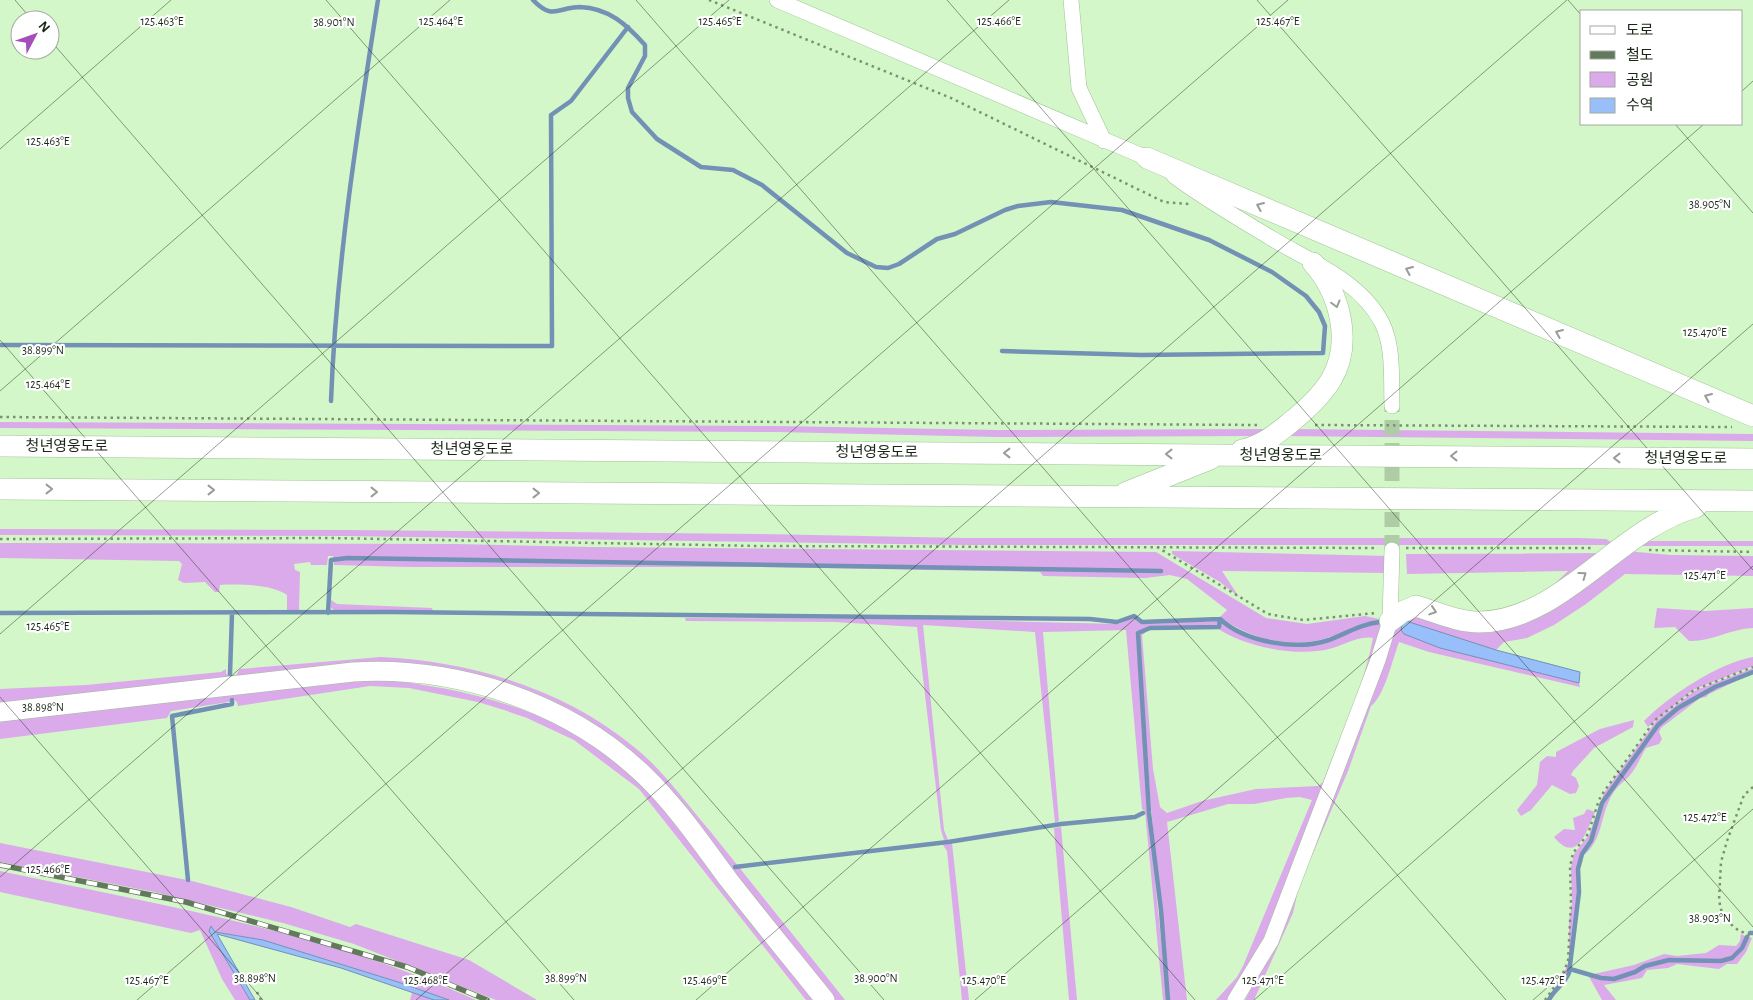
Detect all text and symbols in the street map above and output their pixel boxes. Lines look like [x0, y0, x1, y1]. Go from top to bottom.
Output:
north arrow [10, 10, 60, 60]
legend [1580, 10, 1743, 125]
text: 125.463°E [140, 15, 184, 27]
text: 125.464°E [419, 15, 463, 27]
text: 125.465°E [698, 15, 742, 27]
text: 125.466°E [977, 15, 1021, 27]
text: 125.467°E [1256, 15, 1300, 27]
text: 38.901°N [313, 16, 355, 28]
text: N [36, 19, 53, 35]
text: 도로 [1626, 23, 1654, 38]
text: 철도 [1626, 47, 1654, 63]
text: 공원 [1626, 72, 1654, 88]
text: 수역 [1626, 97, 1654, 113]
text: 125.463°E [26, 135, 70, 147]
text: 38.905°N [1689, 198, 1731, 210]
one-way arrow [1256, 201, 1265, 212]
one-way arrow [1405, 265, 1414, 276]
one-way arrow [1331, 300, 1341, 308]
text: 125.470°E [1683, 326, 1727, 338]
one-way arrow [1555, 329, 1564, 340]
text: 38.899°N [22, 344, 64, 356]
text: 125.464°E [26, 378, 70, 390]
one-way arrow [1704, 393, 1713, 404]
street label: 청년영웅도로 [26, 438, 108, 454]
street label: 청년영웅도로 [431, 441, 513, 457]
street label: 청년영웅도로 [836, 444, 918, 460]
street label: 청년영웅도로 [1240, 447, 1322, 463]
one-way arrow [1003, 448, 1010, 458]
one-way arrow [1165, 449, 1173, 459]
street label: 청년영웅도로 [1645, 450, 1727, 466]
one-way arrow [1450, 451, 1458, 461]
one-way arrow [1613, 453, 1620, 463]
one-way arrow [45, 484, 53, 494]
one-way arrow [208, 485, 215, 495]
one-way arrow [370, 487, 378, 497]
one-way arrow [532, 488, 540, 498]
text: 125.471°E [1684, 569, 1726, 581]
one-way arrow [1577, 573, 1586, 581]
one-way arrow [1429, 605, 1437, 615]
text: 125.465°E [26, 620, 70, 632]
text: 38.898°N [22, 701, 64, 713]
text: 125.472°E [1684, 811, 1727, 823]
text: 125.466°E [26, 863, 70, 875]
text: 38.903°N [1689, 912, 1731, 924]
text: 38.898°N [234, 972, 276, 984]
text: 38.899°N [545, 972, 587, 984]
text: 38.900°N [854, 972, 898, 984]
text: 125.467°E [125, 974, 169, 986]
text: 125.468°E [404, 974, 448, 986]
text: 125.469°E [683, 974, 727, 986]
text: 125.470°E [962, 974, 1006, 986]
text: 125.471°E [1242, 974, 1284, 986]
text: 125.472°E [1522, 974, 1565, 986]

